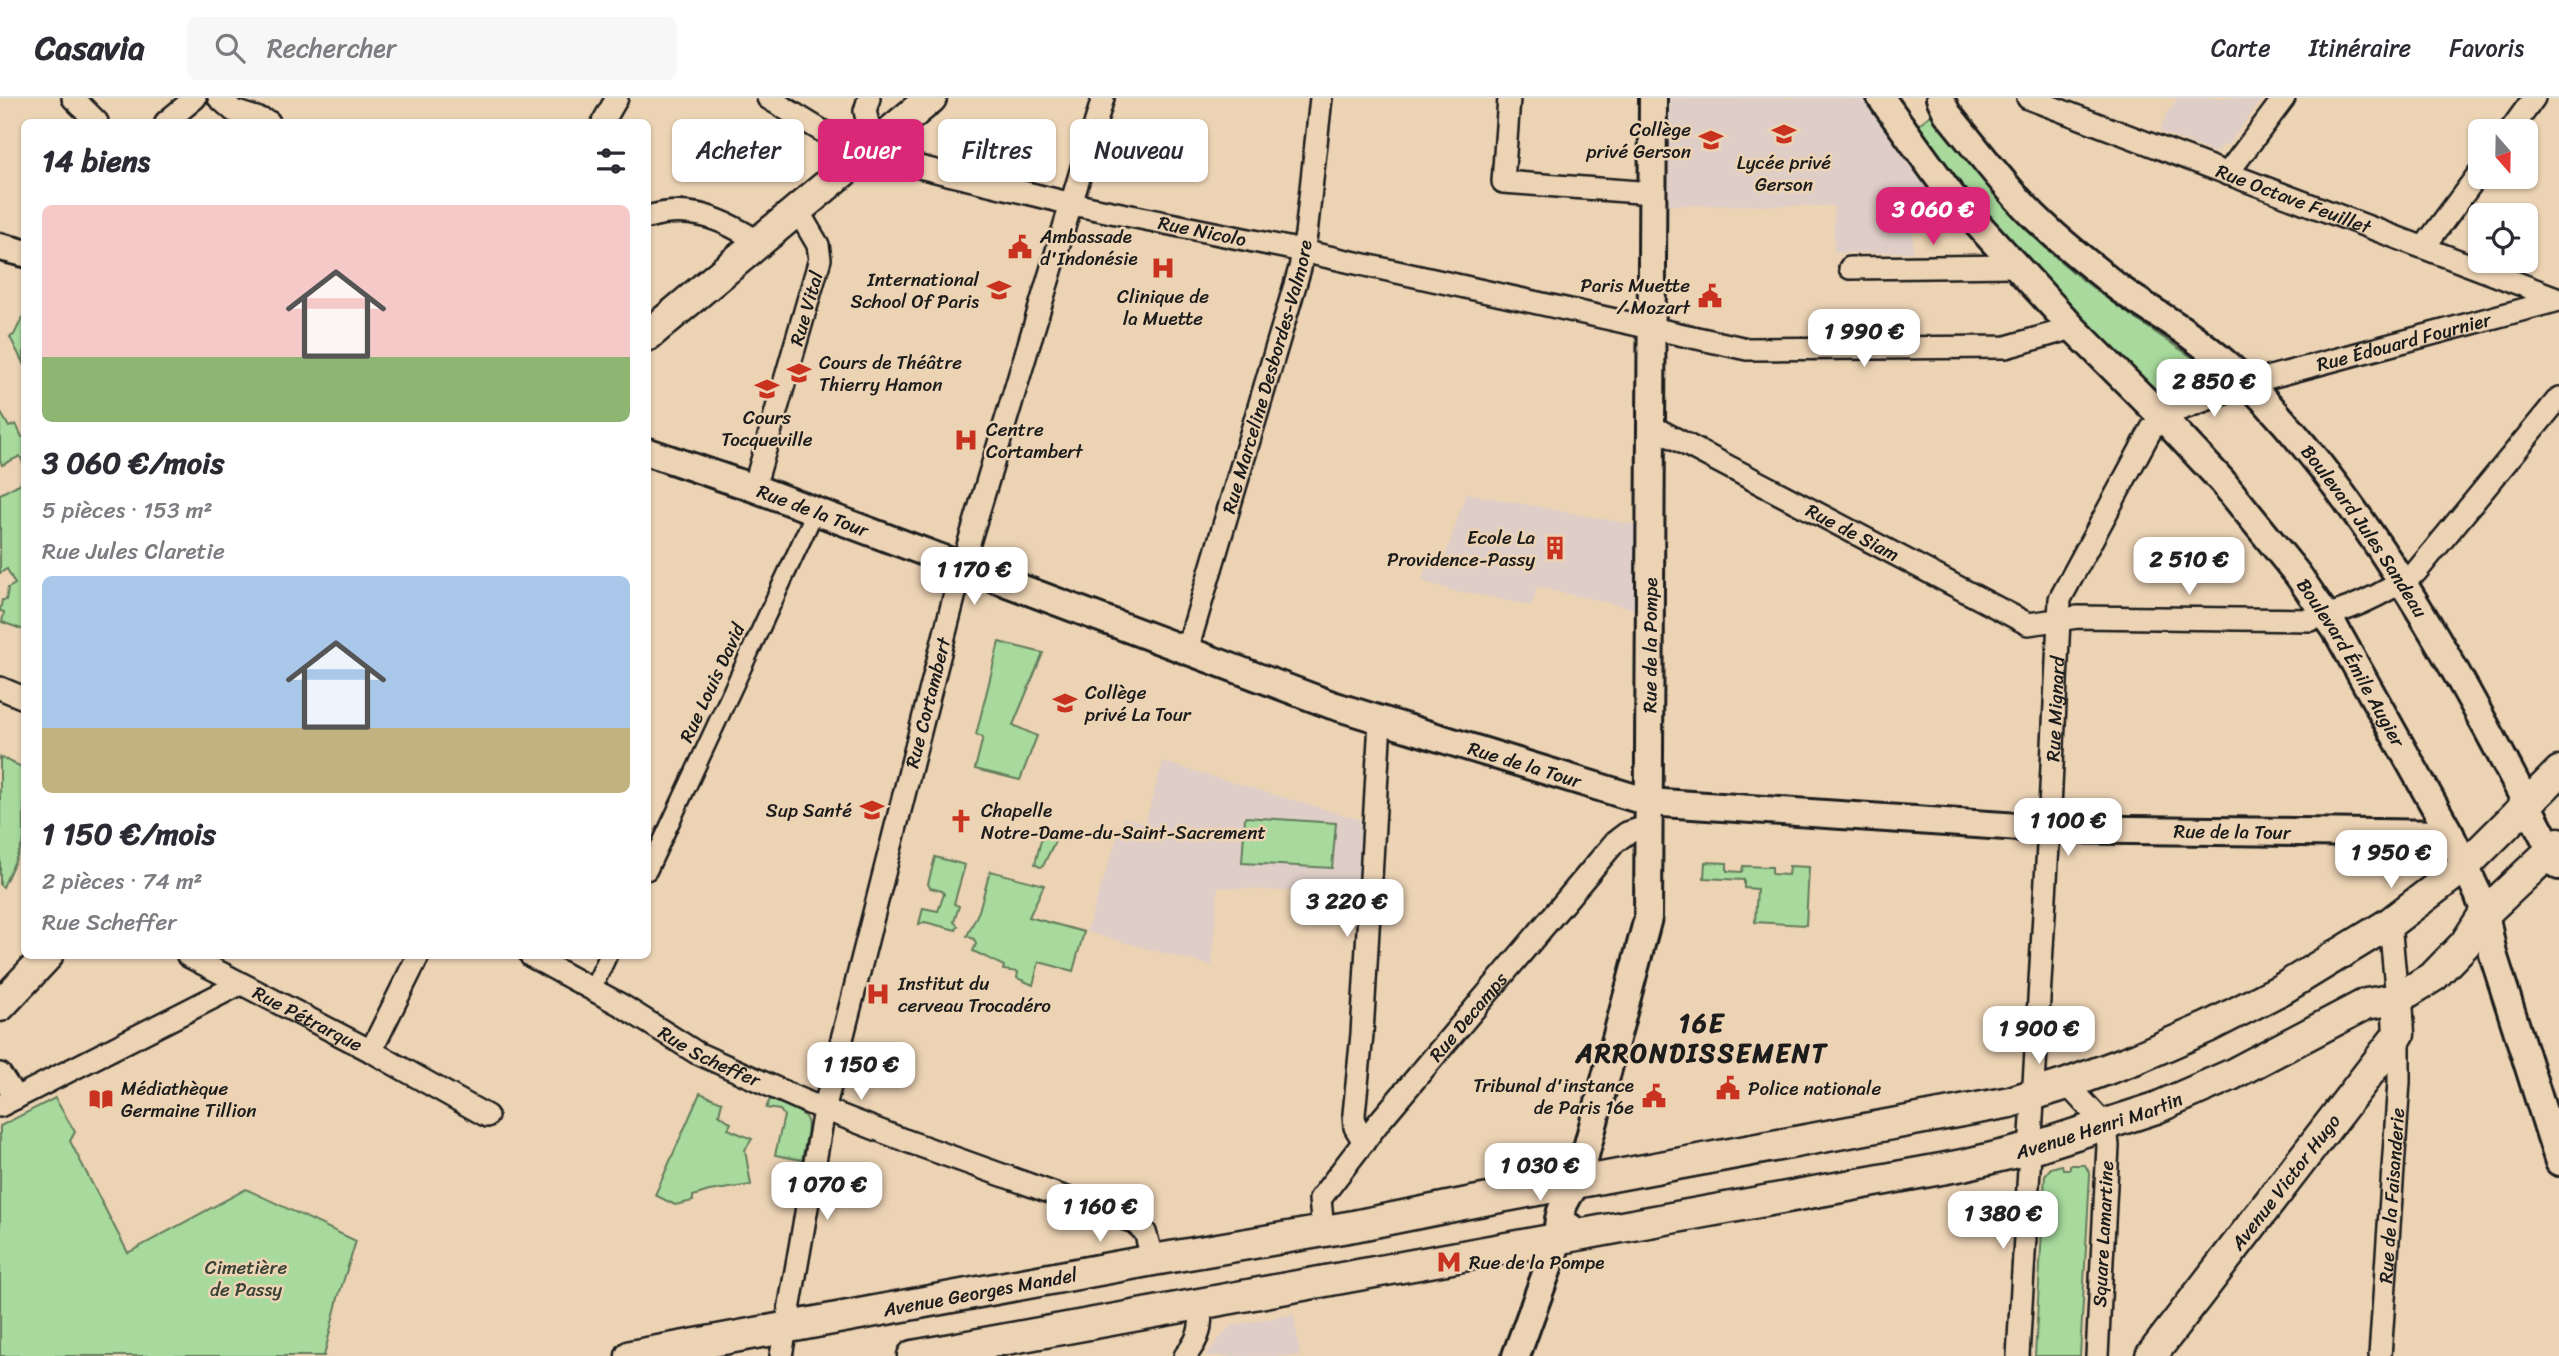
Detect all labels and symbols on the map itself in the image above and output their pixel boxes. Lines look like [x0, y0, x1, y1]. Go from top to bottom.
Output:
place label: Collège privé Gerson [1586, 113, 1691, 168]
north arrow [2468, 119, 2538, 189]
school or university icon: Lycée privé Gerson [1770, 120, 1798, 148]
school or university icon: Collège privé Gerson [1697, 126, 1725, 154]
place label: Lycée privé Gerson [1737, 146, 1831, 201]
street label: Rue Octave Feuillet [2211, 154, 2377, 243]
pin: 3 060 € [1868, 188, 1998, 247]
street label: Rue Nicolo [1155, 205, 1250, 256]
place label: Ambassade d'Indonésie [1039, 220, 1138, 275]
public building icon: Ambassade d'Indonésie [1006, 233, 1034, 261]
street label: Rue Marceline Desbordes-Valmore [1212, 237, 1321, 517]
hospital icon: Clinique de la Muette [1149, 254, 1177, 282]
place label: International School Of Paris [850, 263, 980, 318]
street label: Rue Vital [779, 267, 832, 350]
place label: Paris Muette / Mozart [1581, 269, 1691, 324]
school or university icon: International School Of Paris [985, 276, 1013, 304]
place label: Clinique de la Muette [1117, 280, 1209, 335]
public building icon: Paris Muette / Mozart [1696, 282, 1724, 310]
street label: Rue Édouard Fournier [2313, 302, 2496, 381]
pin: 1 990 € [1799, 310, 1929, 369]
place label: Cours de Théâtre Thierry Hamon [819, 346, 962, 401]
school or university icon: Cours de Théâtre Thierry Hamon [785, 359, 813, 387]
pin: 2 850 € [2149, 360, 2279, 419]
school or university icon: Cours Tocqueville [753, 375, 781, 403]
place label: Cours Tocqueville [721, 401, 813, 456]
place label: Centre Cortambert [986, 413, 1084, 468]
hospital icon: Centre Cortambert [952, 426, 980, 454]
street label: Boulevard Jules Sandeau [2293, 437, 2437, 624]
street label: Rue de la Tour [752, 474, 875, 547]
street label: Rue de Siam [1800, 494, 1906, 570]
place label: Ecole La Providence-Passy [1387, 521, 1535, 576]
building icon: Ecole La Providence-Passy [1541, 534, 1569, 562]
pin: 2 510 € [2124, 538, 2254, 597]
pin: 1 170 € [909, 547, 1039, 607]
street label: Boulevard Émile Augier [2288, 571, 2415, 754]
street label: Rue de la Pompe [1633, 577, 1667, 713]
street label: Rue Louis David [670, 616, 755, 748]
street label: Rue Cortambert [895, 633, 960, 771]
street label: Rue Mignard [2036, 654, 2074, 762]
place label: Collège privé La Tour [1084, 676, 1192, 731]
school or university icon: Collège privé La Tour [1051, 689, 1079, 717]
street label: Rue de la Tour [1464, 731, 1587, 797]
place label: Sup Santé [766, 794, 852, 827]
place label: Chapelle Notre-Dame-du-Saint-Sacrement [981, 794, 1266, 849]
school or university icon: Sup Santé [858, 796, 886, 824]
pin: 1 100 € [2003, 798, 2133, 858]
church icon: Chapelle Notre-Dame-du-Saint-Sacrement [947, 807, 975, 835]
street label: Rue de la Tour [2173, 814, 2292, 849]
pin: 1 950 € [2326, 830, 2456, 890]
pin: 3 220 € [1282, 880, 1412, 939]
street label: Rue Decamps [1420, 964, 1516, 1069]
place label: Institut du cerveau Trocadéro [897, 967, 1051, 1022]
street label: Rue Pétrarque [247, 976, 369, 1061]
hospital icon: Institut du cerveau Trocadéro [864, 980, 892, 1008]
district label: 16E ARRONDISSEMENT [1575, 1000, 1829, 1076]
pin: 1 900 € [1974, 1006, 2104, 1066]
street label: Rue Scheffer [652, 1016, 767, 1096]
pin: 1 150 € [796, 1042, 926, 1102]
place label: Tribunal d'instance de Paris 16e [1473, 1069, 1634, 1124]
place label: Médiathèque Germaine Tillion [121, 1072, 257, 1127]
place label: Police nationale [1748, 1072, 1881, 1105]
public building icon: Police nationale [1714, 1074, 1742, 1102]
public building icon: Tribunal d'instance de Paris 16e [1640, 1082, 1668, 1110]
street label: Avenue Henri Martin [2011, 1082, 2188, 1168]
library icon: Médiathèque Germaine Tillion [87, 1085, 115, 1113]
street label: Avenue Victor Hugo [2221, 1106, 2349, 1258]
street label: Rue de la Faisanderie [2369, 1106, 2414, 1284]
pin: 1 030 € [1475, 1144, 1605, 1203]
street label: Square Lamartine [2083, 1160, 2123, 1308]
pin: 1 070 € [762, 1162, 892, 1222]
pin: 1 160 € [1035, 1184, 1165, 1244]
pin: 1 380 € [1938, 1192, 2068, 1251]
place label: Rue de la Pompe [1469, 1246, 1604, 1279]
metro station icon: Rue de la Pompe [1435, 1248, 1463, 1276]
park label: Cimetière de Passy [205, 1251, 287, 1306]
street label: Avenue Georges Mandel [879, 1258, 1080, 1326]

